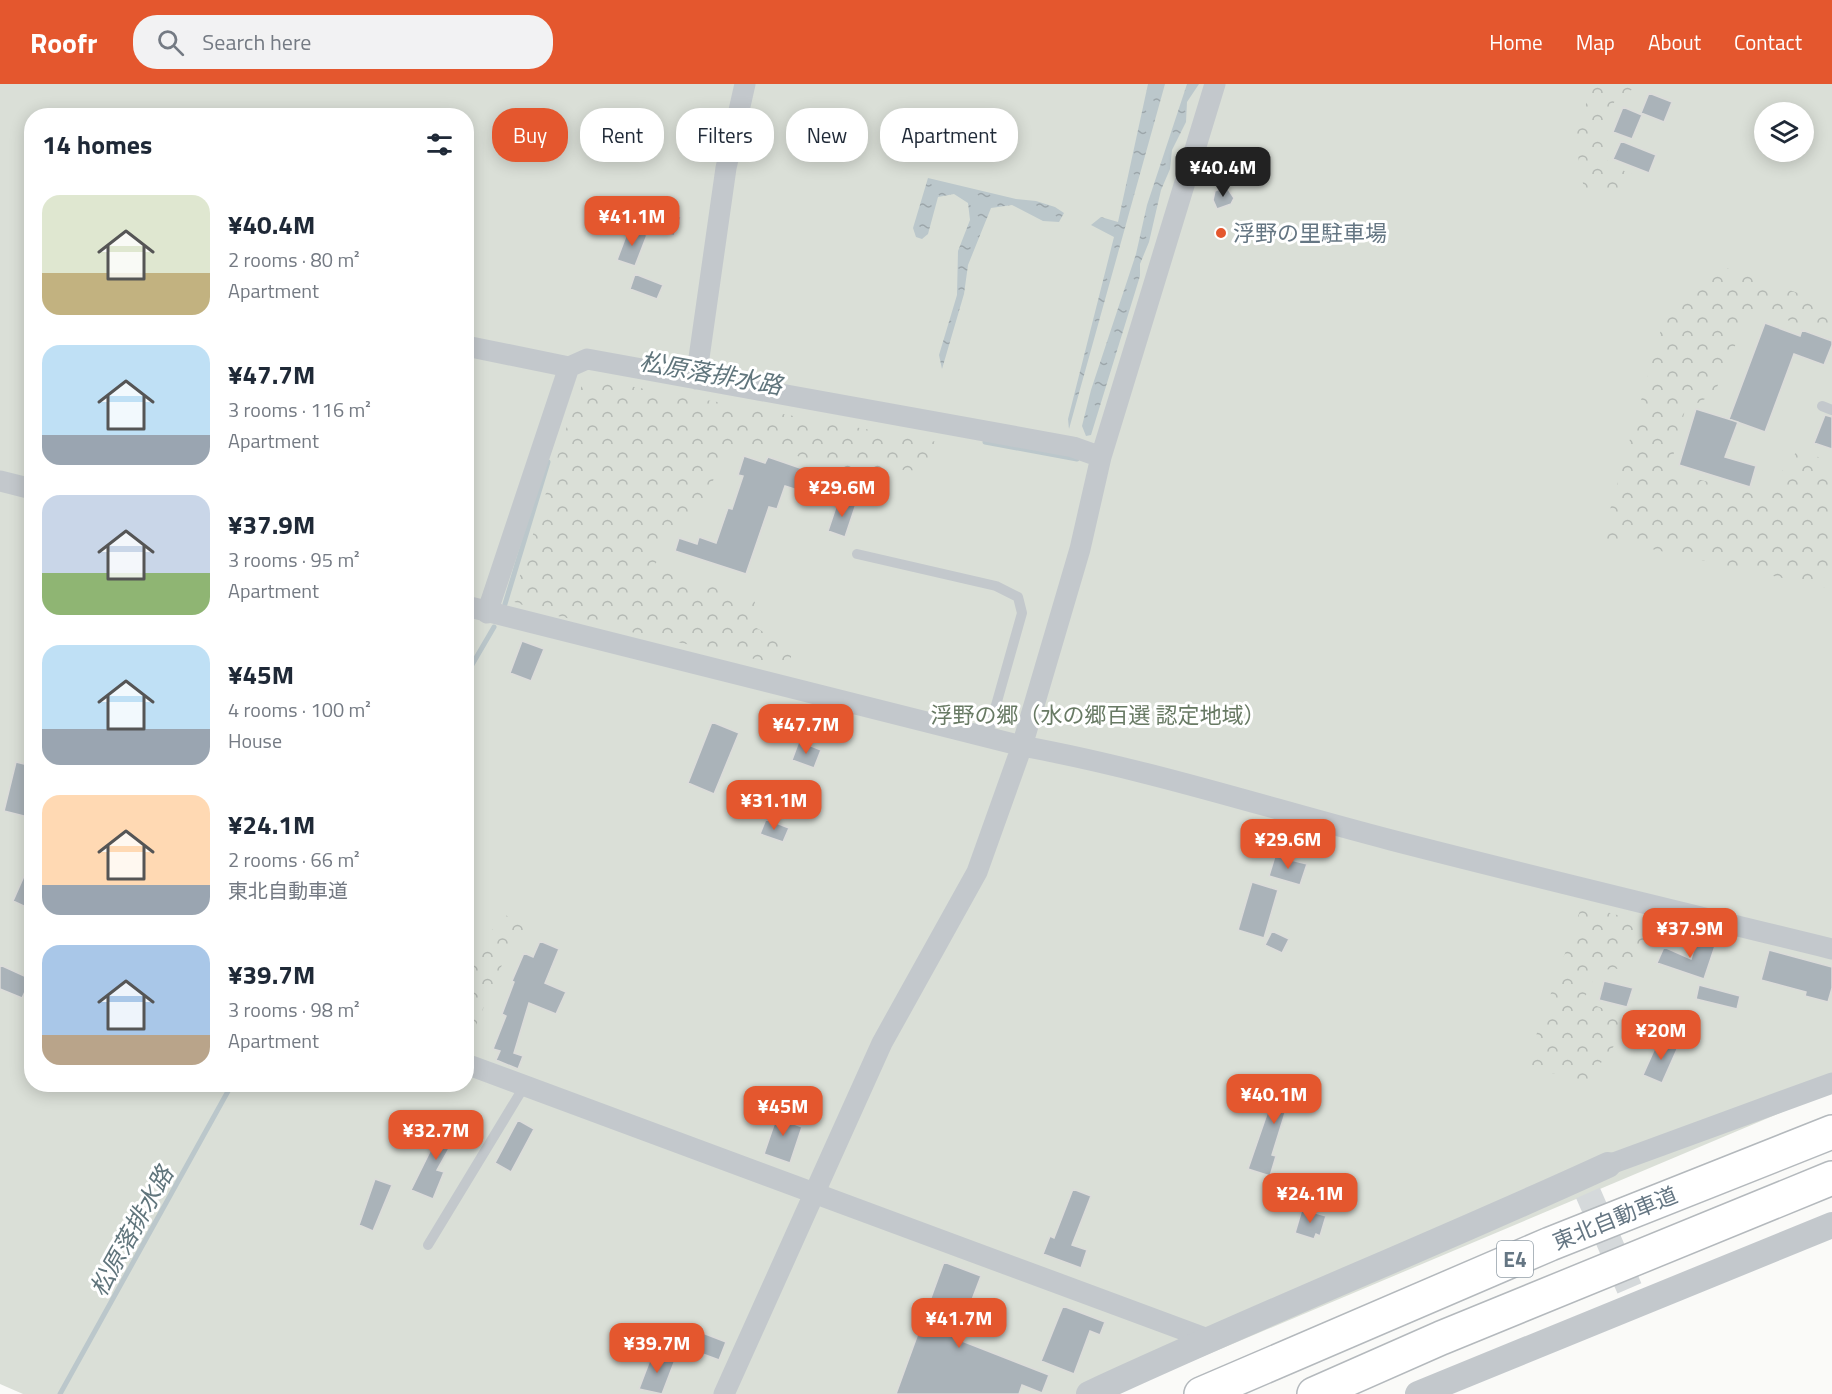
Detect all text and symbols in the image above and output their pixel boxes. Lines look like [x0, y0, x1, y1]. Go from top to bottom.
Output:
search box [133, 15, 553, 69]
text: Roofr [30, 21, 97, 64]
text: Search here [202, 25, 311, 59]
icon: search [154, 26, 187, 59]
text: Home [1489, 26, 1543, 58]
text: Map [1576, 26, 1615, 58]
text: About [1648, 26, 1701, 58]
text: Contact [1734, 26, 1802, 58]
map controls [1754, 102, 1814, 162]
button: layers [1754, 102, 1814, 162]
chip: Buy [492, 108, 568, 162]
chip: Rent [580, 108, 664, 162]
chip: Filters [676, 108, 774, 162]
chip: New [786, 108, 868, 162]
chip: Apartment [880, 108, 1018, 162]
text: 14 homes [42, 125, 152, 164]
icon: filters [423, 128, 456, 161]
pin: ¥40.4M [1174, 147, 1272, 198]
text: ¥40.4M [1189, 151, 1257, 182]
pin: ¥41.1M [583, 196, 681, 247]
text: ¥41.1M [598, 200, 666, 231]
text: ¥40.4M [228, 205, 315, 244]
place label: 浮野の里駐車場 [1233, 216, 1387, 250]
icon: home [90, 219, 162, 291]
marker: 浮野の里駐車場 [1214, 226, 1228, 240]
text: 2 rooms · 80 m² [228, 244, 360, 275]
text: Apartment [228, 275, 319, 306]
water label: 松原落排水路 [637, 343, 787, 404]
text: ¥47.7M [228, 355, 315, 394]
icon: home [90, 369, 162, 441]
text: 3 rooms · 116 m² [228, 394, 371, 425]
text: Apartment [228, 425, 319, 456]
pin: ¥29.6M [793, 467, 891, 518]
text: ¥29.6M [808, 471, 876, 502]
text: ¥37.9M [228, 505, 315, 544]
icon: home [90, 519, 162, 591]
text: 3 rooms · 95 m² [228, 544, 360, 575]
text: Apartment [228, 575, 319, 606]
text: ¥45M [228, 655, 294, 694]
icon: home [90, 669, 162, 741]
text: 4 rooms · 100 m² [228, 694, 371, 725]
park label: 浮野の郷（水の郷百選 認定地域） [931, 698, 1265, 732]
pin: ¥47.7M [757, 704, 855, 755]
text: ¥47.7M [772, 708, 840, 739]
text: House [228, 725, 282, 756]
pin: ¥31.1M [725, 780, 823, 831]
text: ¥31.1M [740, 784, 808, 815]
text: ¥24.1M [228, 805, 315, 844]
icon: home [90, 819, 162, 891]
pin: ¥29.6M [1239, 819, 1337, 870]
text: ¥29.6M [1254, 823, 1322, 854]
text: 2 rooms · 66 m² [228, 844, 360, 875]
text: 東北自動車道 [228, 875, 348, 906]
pin: ¥37.9M [1641, 908, 1739, 959]
text: ¥37.9M [1656, 912, 1724, 943]
text: ¥39.7M [228, 955, 315, 994]
icon: home [90, 969, 162, 1041]
text: 3 rooms · 98 m² [228, 994, 360, 1025]
pin: ¥20M [1625, 1010, 1697, 1061]
text: ¥20M [1636, 1014, 1686, 1045]
text: Apartment [228, 1025, 319, 1056]
pin: ¥40.1M [1225, 1074, 1323, 1125]
text: ¥40.1M [1240, 1078, 1308, 1109]
pin: ¥45M [747, 1086, 819, 1137]
text: ¥45M [758, 1090, 808, 1121]
pin: ¥32.7M [387, 1110, 485, 1161]
text: ¥32.7M [402, 1114, 470, 1145]
water label: 松原落排水路 [80, 1158, 183, 1303]
pin: ¥24.1M [1261, 1173, 1359, 1224]
text: ¥24.1M [1276, 1177, 1344, 1208]
street label: 東北自動車道 [1547, 1178, 1683, 1258]
road number: E4 [1497, 1241, 1533, 1277]
pin: ¥41.7M [910, 1298, 1008, 1349]
text: ¥41.7M [925, 1302, 993, 1333]
pin: ¥39.7M [608, 1323, 706, 1374]
text: ¥39.7M [623, 1327, 691, 1358]

